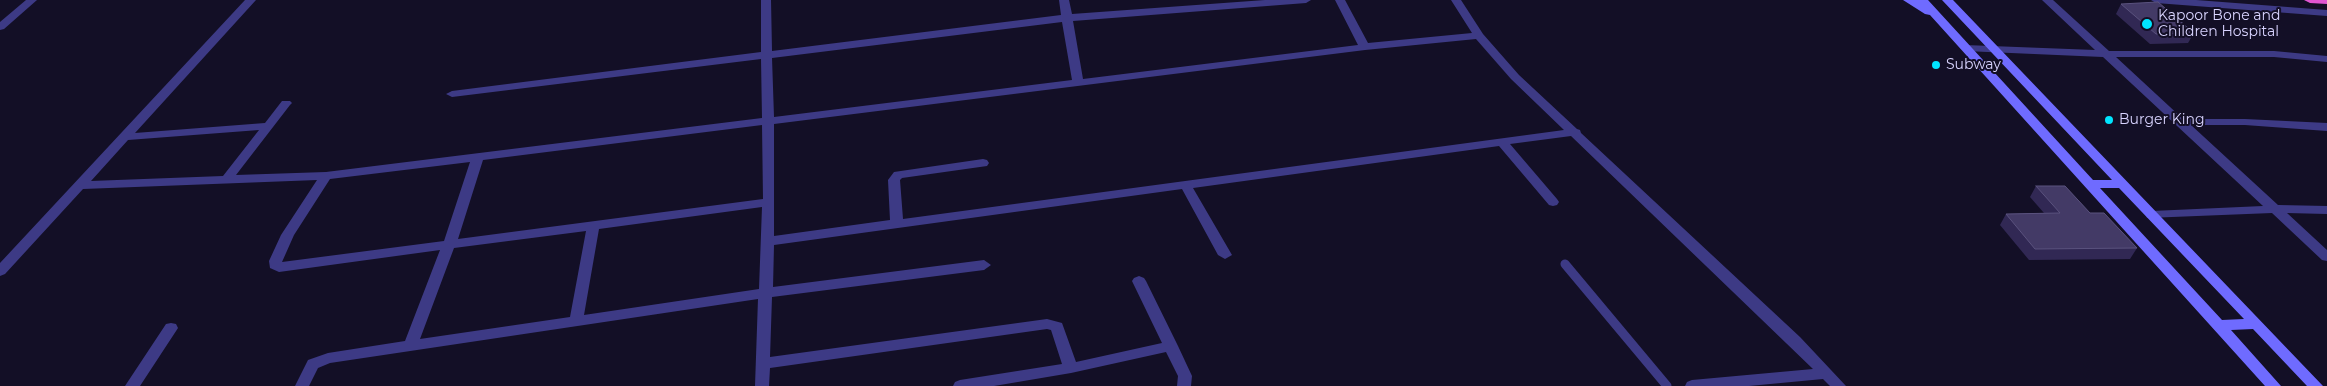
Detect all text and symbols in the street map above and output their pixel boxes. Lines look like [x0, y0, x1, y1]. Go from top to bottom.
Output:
place label: Kapoor Bone and Children Hospital [2158, 8, 2280, 40]
marker: Kapoor Bone and Children Hospital [2140, 17, 2154, 31]
place label: Subway [1946, 57, 2001, 73]
marker: Subway [1930, 59, 1942, 71]
place label: Burger King [2119, 112, 2205, 128]
marker: Burger King [2103, 114, 2115, 126]

